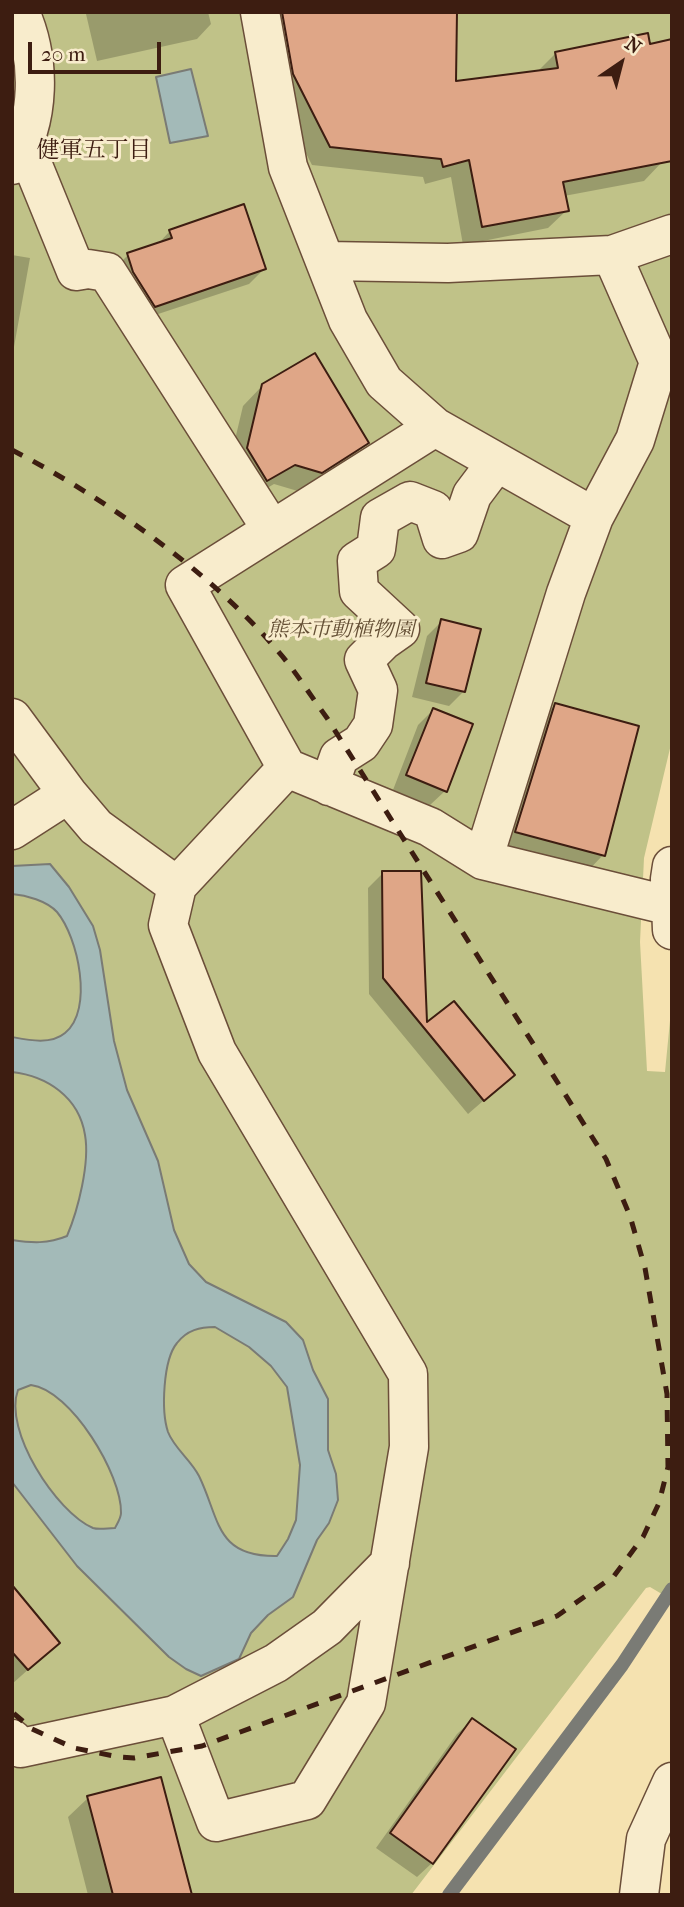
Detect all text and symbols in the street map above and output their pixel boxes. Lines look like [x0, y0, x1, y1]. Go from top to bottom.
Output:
scale bar [32, 28, 164, 72]
north arrow [586, 28, 656, 98]
text: N [621, 33, 645, 59]
text: 20 m [41, 42, 85, 66]
district label: 健軍五丁目 [37, 137, 151, 165]
park label: 熊本市動植物園 [268, 618, 414, 644]

